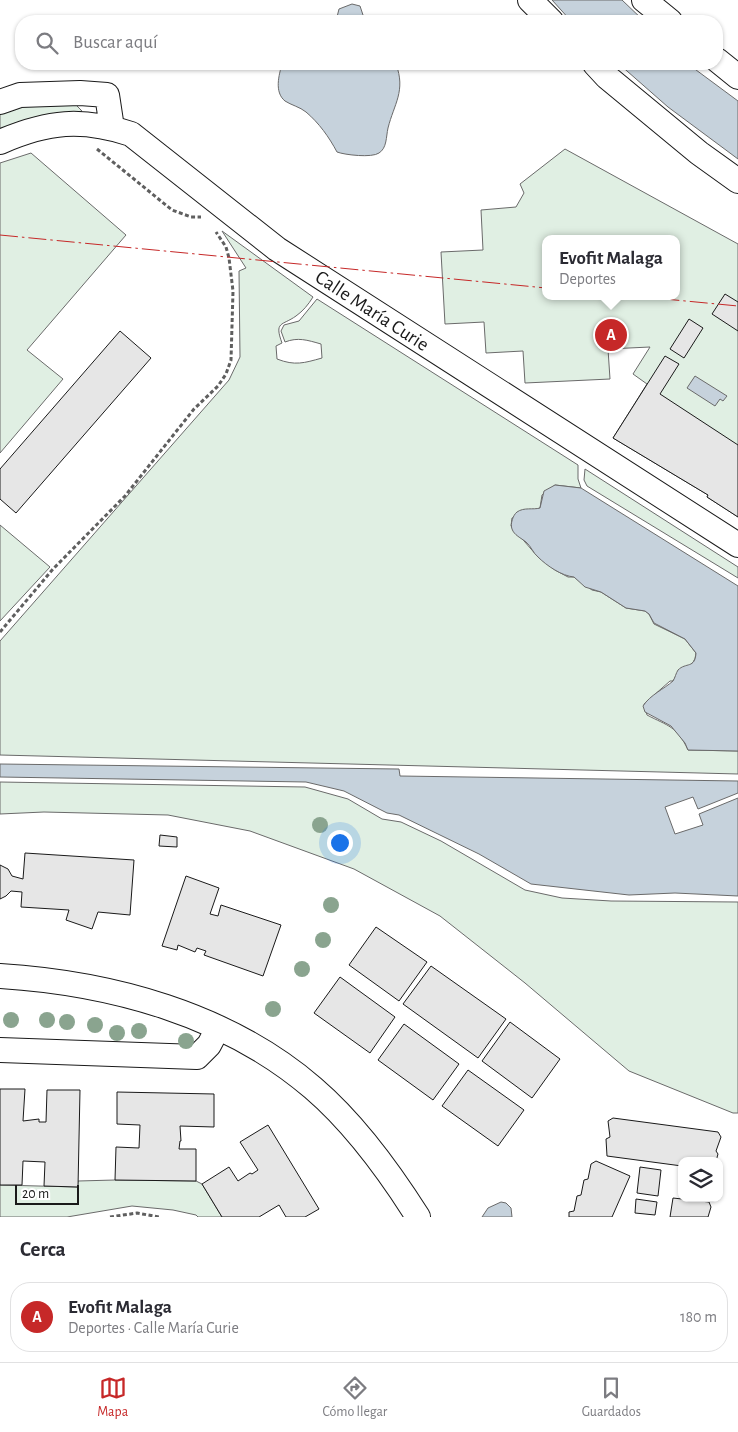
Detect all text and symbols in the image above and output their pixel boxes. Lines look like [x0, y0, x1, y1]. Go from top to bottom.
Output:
search box [15, 15, 723, 70]
icon: search [33, 29, 61, 57]
text: Buscar aquí [73, 33, 158, 52]
popup [542, 235, 680, 300]
text: Evofit Malaga [559, 249, 663, 268]
street label: Calle María Curie [312, 267, 432, 355]
text: Deportes [559, 271, 616, 287]
pin: A [595, 316, 627, 354]
your location [327, 830, 353, 856]
map controls [678, 1157, 723, 1202]
button: layers [678, 1157, 723, 1202]
scale bar [15, 1182, 79, 1205]
text: 20 m [22, 1187, 49, 1201]
text: Cerca [20, 1239, 66, 1260]
text: Evofit Malaga [68, 1298, 172, 1317]
text: A [32, 1309, 42, 1325]
text: 180 m [680, 1309, 717, 1325]
text: Deportes · Calle María Curie [68, 1320, 239, 1336]
tab: Mapa [97, 1374, 128, 1421]
tab: Cómo llegar [323, 1374, 387, 1421]
tab: Guardados [582, 1374, 641, 1421]

